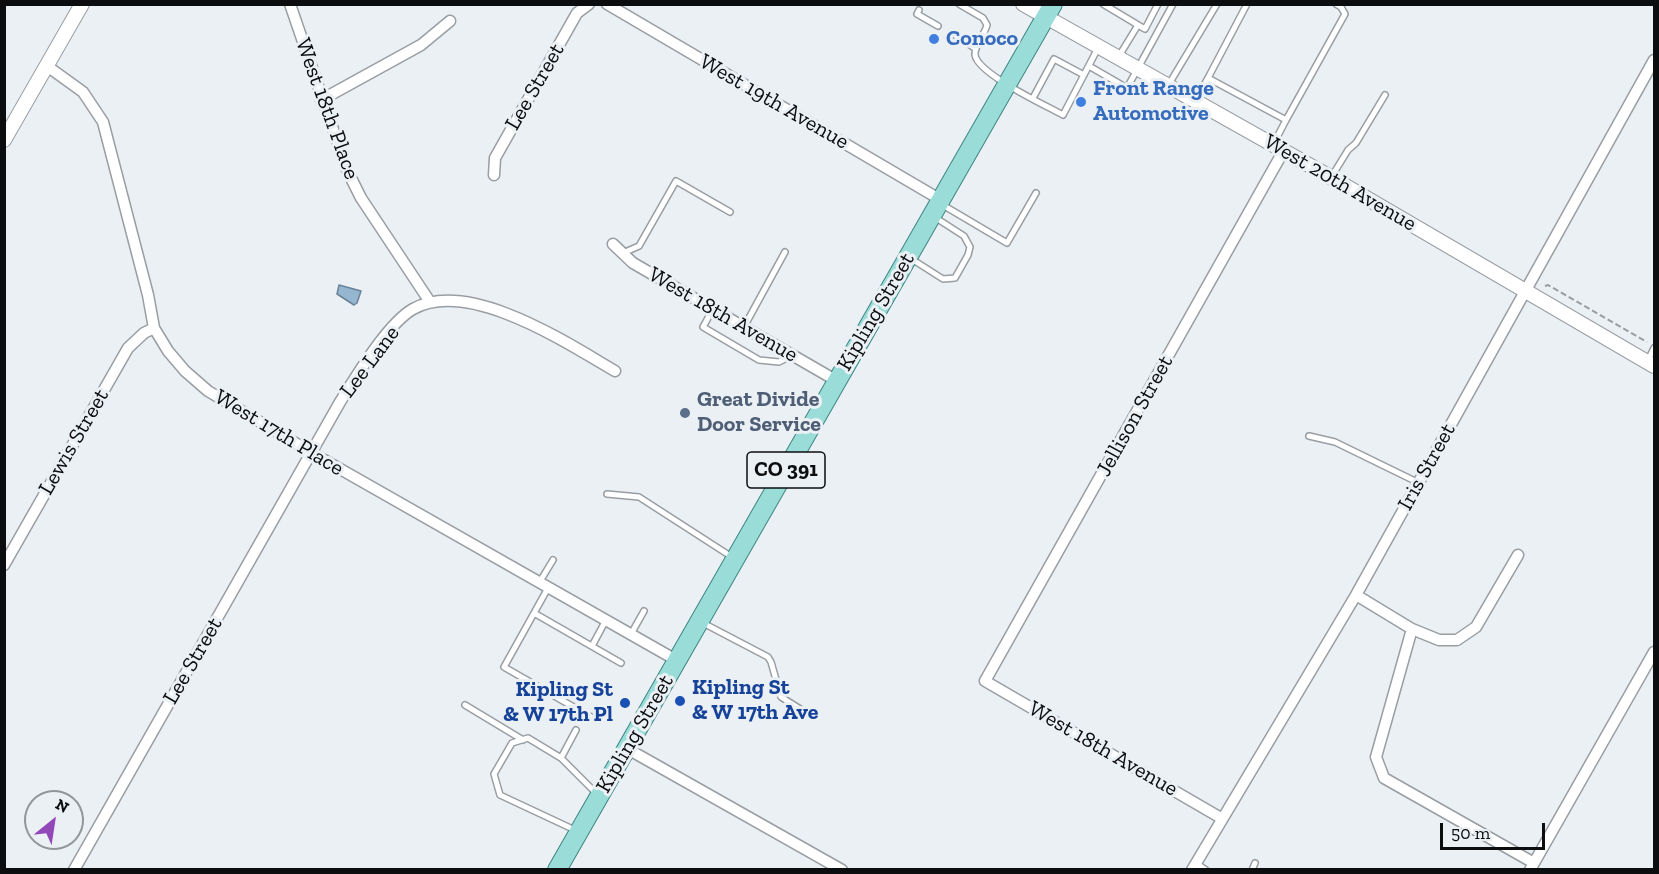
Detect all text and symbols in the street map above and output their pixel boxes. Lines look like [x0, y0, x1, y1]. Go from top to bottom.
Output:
place label: Conoco [946, 26, 1018, 52]
marker: Conoco [927, 32, 941, 46]
street label: West 18th Place [289, 35, 365, 183]
street label: Lee Street [500, 39, 570, 135]
street label: West 19th Avenue [695, 49, 853, 155]
place label: Front Range Automotive [1093, 76, 1214, 128]
marker: Front Range Automotive [1074, 95, 1088, 109]
street label: West 20th Avenue [1259, 129, 1421, 237]
street label: Kipling Street [832, 248, 920, 376]
street label: West 18th Avenue [644, 262, 802, 368]
street label: Lee Lane [334, 321, 406, 403]
street label: Jellison Street [1091, 351, 1179, 481]
street label: Lewis Street [33, 384, 115, 500]
street label: West 17th Place [210, 384, 348, 482]
place label: Great Divide Door Service [697, 387, 821, 439]
marker: Great Divide Door Service [678, 406, 692, 420]
street label: Iris Street [1392, 419, 1462, 515]
road number: CO 391 [747, 452, 825, 488]
street label: Lee Street [158, 613, 228, 709]
street label: Kipling Street [591, 670, 679, 798]
place label: Kipling St & W 17th Ave [692, 675, 818, 726]
place label: Kipling St & W 17th Pl [503, 677, 613, 728]
marker: Kipling St & W 17th Ave [673, 694, 687, 708]
marker: Kipling St & W 17th Pl [618, 696, 632, 710]
street label: West 18th Avenue [1024, 696, 1182, 802]
north arrow [24, 790, 84, 850]
text: N [52, 794, 72, 817]
scale bar [1443, 811, 1548, 849]
text: 50 m [1451, 822, 1490, 844]

